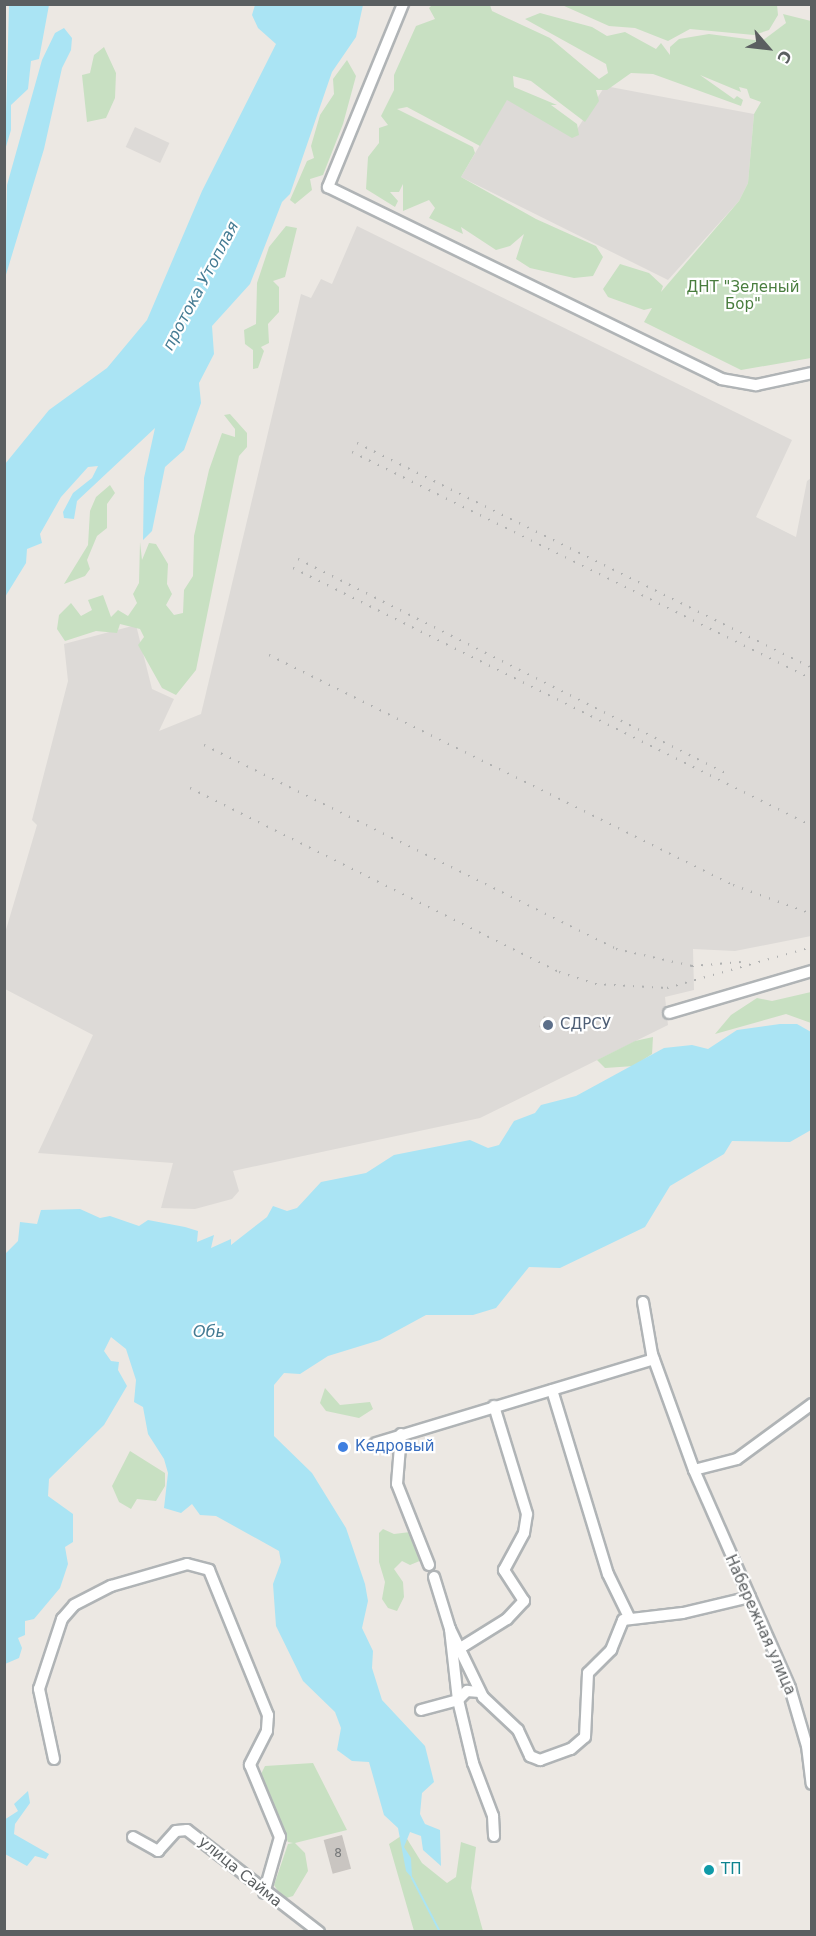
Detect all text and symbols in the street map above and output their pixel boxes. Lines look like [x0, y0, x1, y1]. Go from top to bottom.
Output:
north arrow [738, 18, 798, 78]
text: С [773, 47, 795, 66]
water label: протока Утоплая [159, 218, 243, 354]
park label: ДНТ "Зеленый Бор" [687, 278, 799, 313]
place label: СДРСУ [560, 1016, 611, 1034]
marker: СДРСУ [541, 1018, 555, 1032]
water label: Обь [193, 1322, 225, 1342]
place label: Кедровый [355, 1438, 434, 1456]
marker: Кедровый [336, 1440, 350, 1454]
street label: Набережная улица [721, 1552, 799, 1698]
street label: улица Сайма [195, 1833, 285, 1911]
house number: 8 [334, 1847, 342, 1861]
place label: ТП [721, 1861, 741, 1879]
marker: ТП [702, 1863, 716, 1877]

